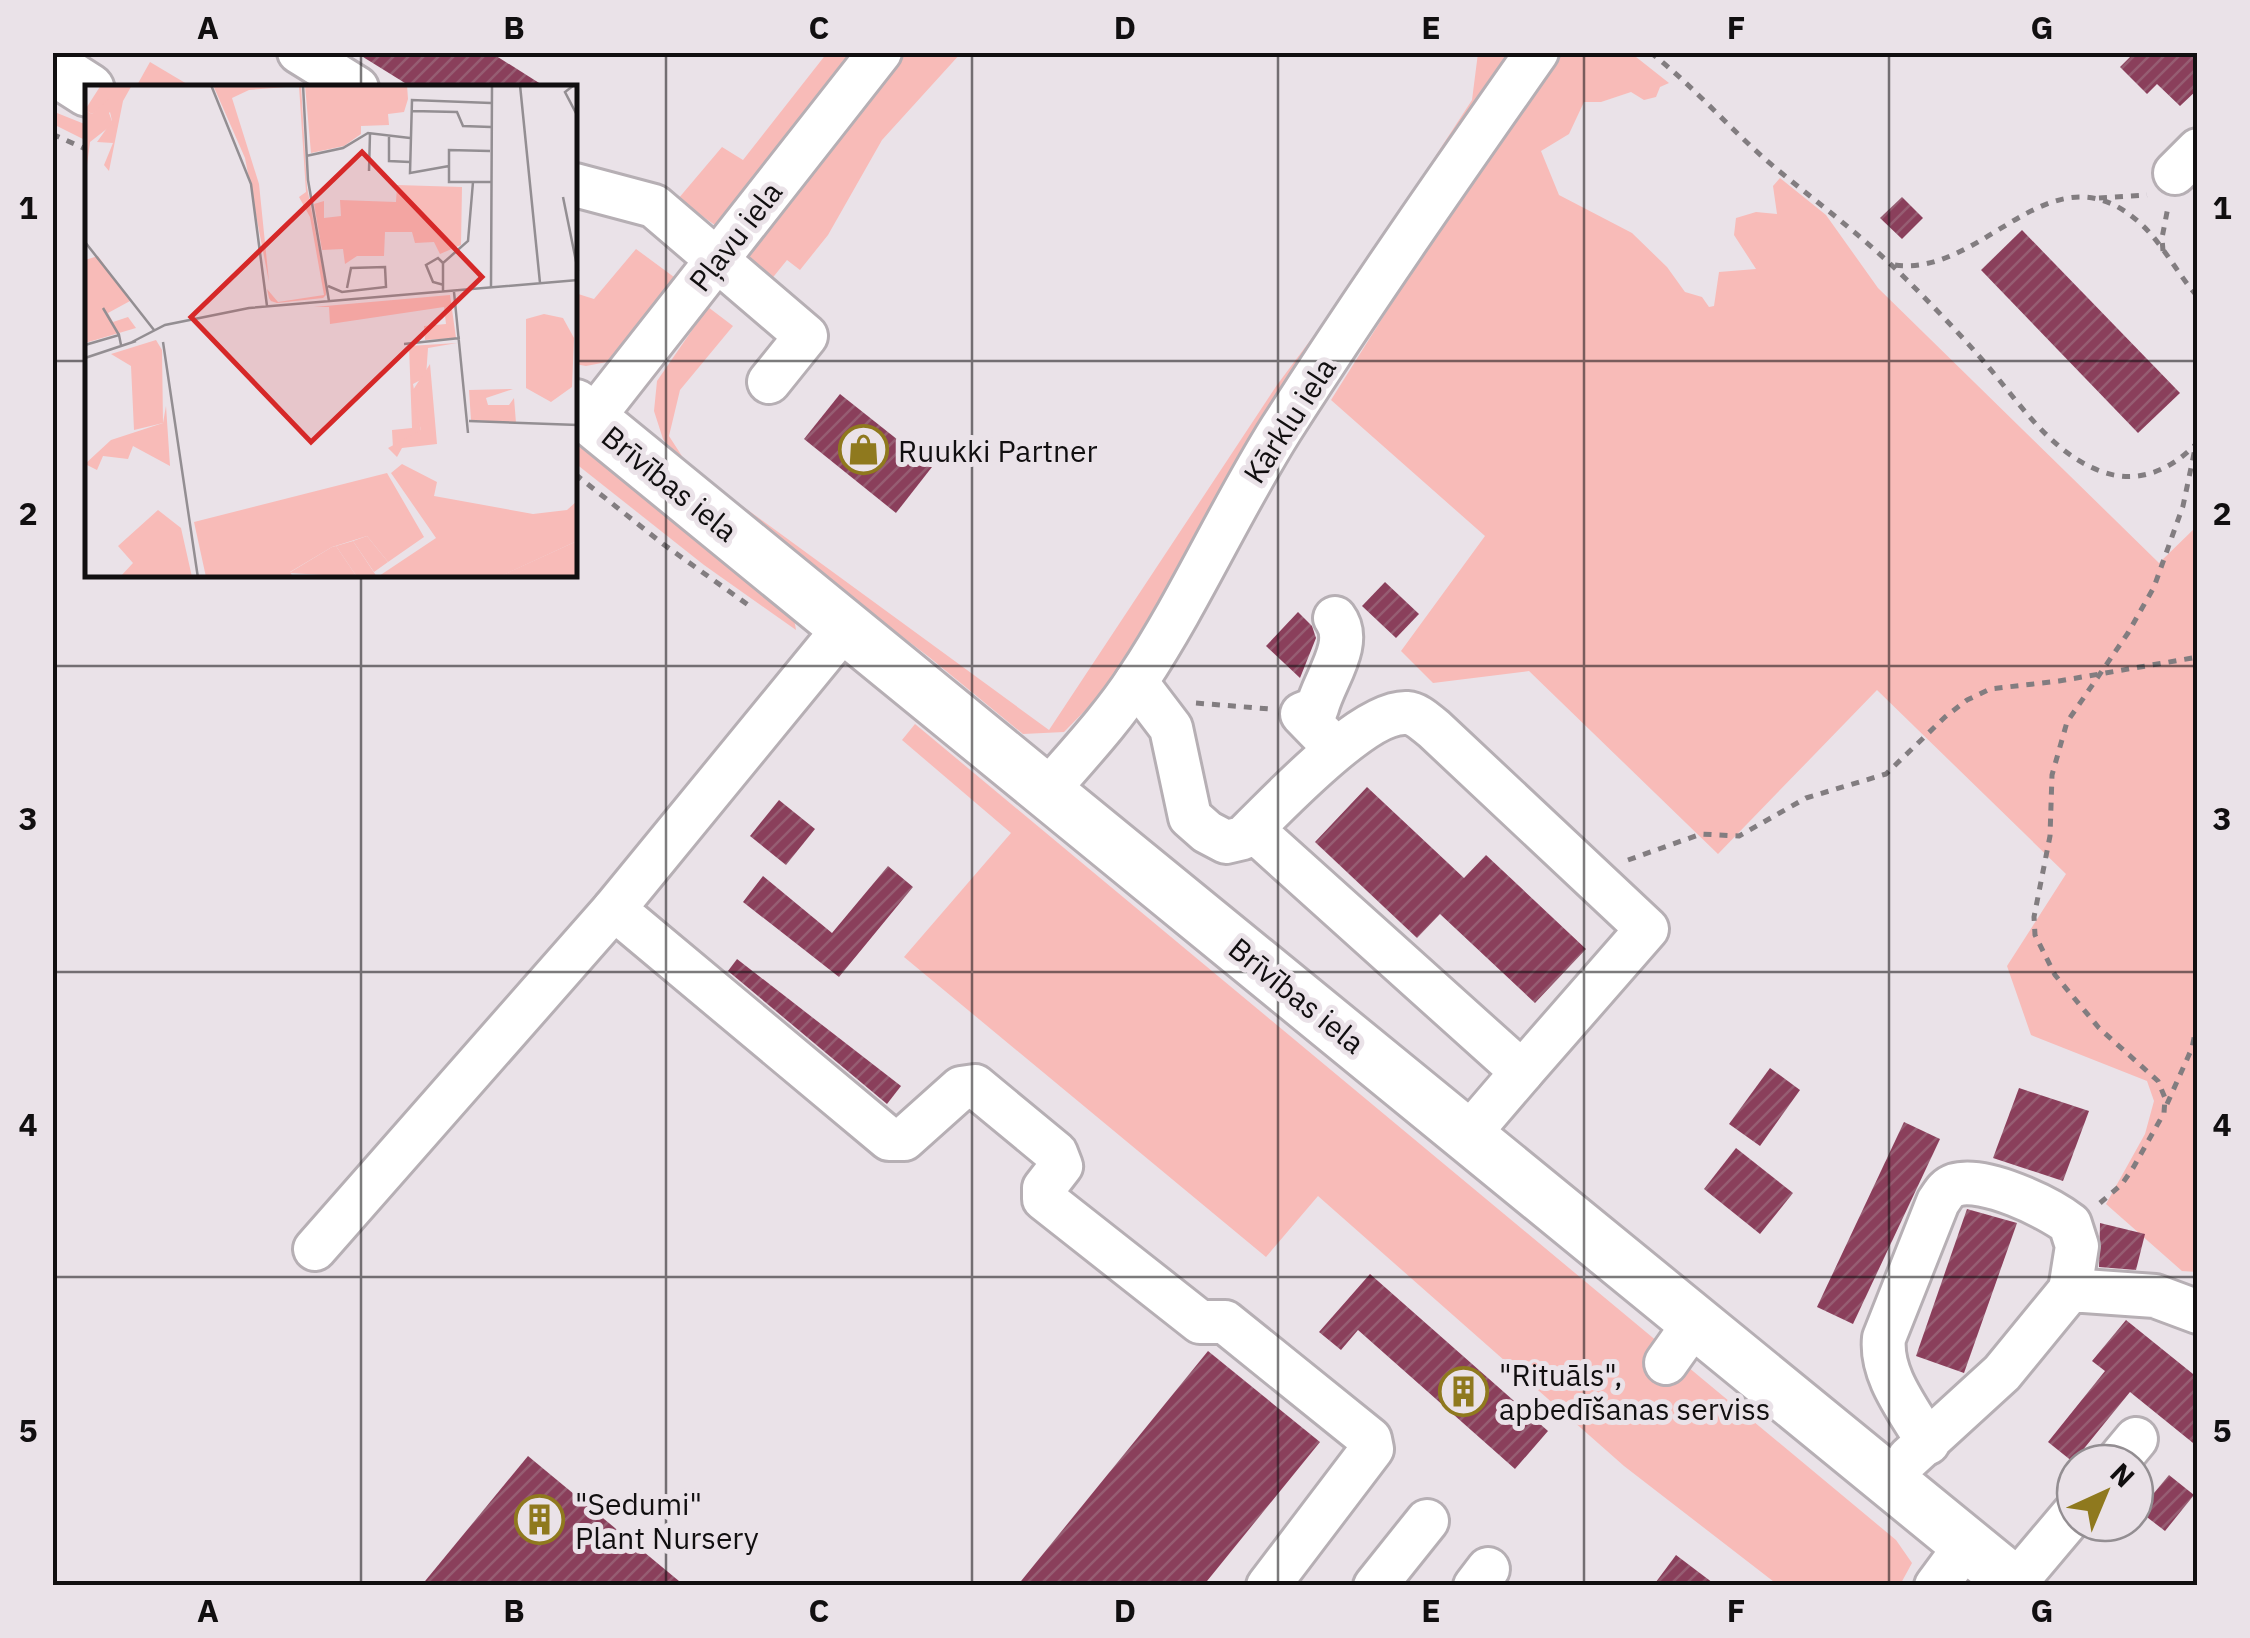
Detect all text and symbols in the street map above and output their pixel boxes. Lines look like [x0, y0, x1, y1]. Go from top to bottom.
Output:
text: A [197, 6, 219, 48]
text: B [503, 6, 525, 48]
text: C [809, 6, 829, 48]
text: D [1114, 6, 1136, 48]
text: E [1421, 6, 1441, 48]
text: F [1727, 6, 1745, 48]
text: G [2030, 6, 2054, 48]
inset map [85, 85, 578, 578]
street label: Pļavu iela [680, 173, 790, 299]
text: 1 [18, 186, 38, 228]
text: 1 [2212, 186, 2232, 228]
street label: Kārklu iela [1234, 350, 1344, 490]
street label: Brīvības iela [594, 416, 746, 550]
shop icon: Ruukki Partner [837, 424, 889, 476]
place label: Ruukki Partner [898, 431, 1098, 470]
text: 2 [18, 492, 38, 534]
text: 2 [2212, 492, 2232, 534]
text: 3 [18, 797, 38, 839]
text: 3 [2212, 797, 2232, 839]
street label: Brīvības iela [1221, 928, 1373, 1062]
text: 4 [18, 1103, 38, 1145]
text: 4 [2212, 1103, 2232, 1145]
place label: "Rituāls", apbedīšanas serviss [1499, 1355, 1770, 1428]
building icon: "Rituāls", apbedīšanas serviss [1438, 1365, 1490, 1417]
text: 5 [18, 1409, 38, 1451]
text: 5 [2212, 1409, 2232, 1451]
north arrow [2055, 1443, 2155, 1543]
text: N [2103, 1454, 2143, 1495]
place label: "Sedumi" Plant Nursery [575, 1484, 759, 1557]
building icon: "Sedumi" Plant Nursery [514, 1494, 566, 1546]
text: A [197, 1589, 219, 1631]
text: B [503, 1589, 525, 1631]
text: C [809, 1589, 829, 1631]
text: D [1114, 1589, 1136, 1631]
text: E [1421, 1589, 1441, 1631]
text: F [1727, 1589, 1745, 1631]
text: G [2030, 1589, 2054, 1631]

